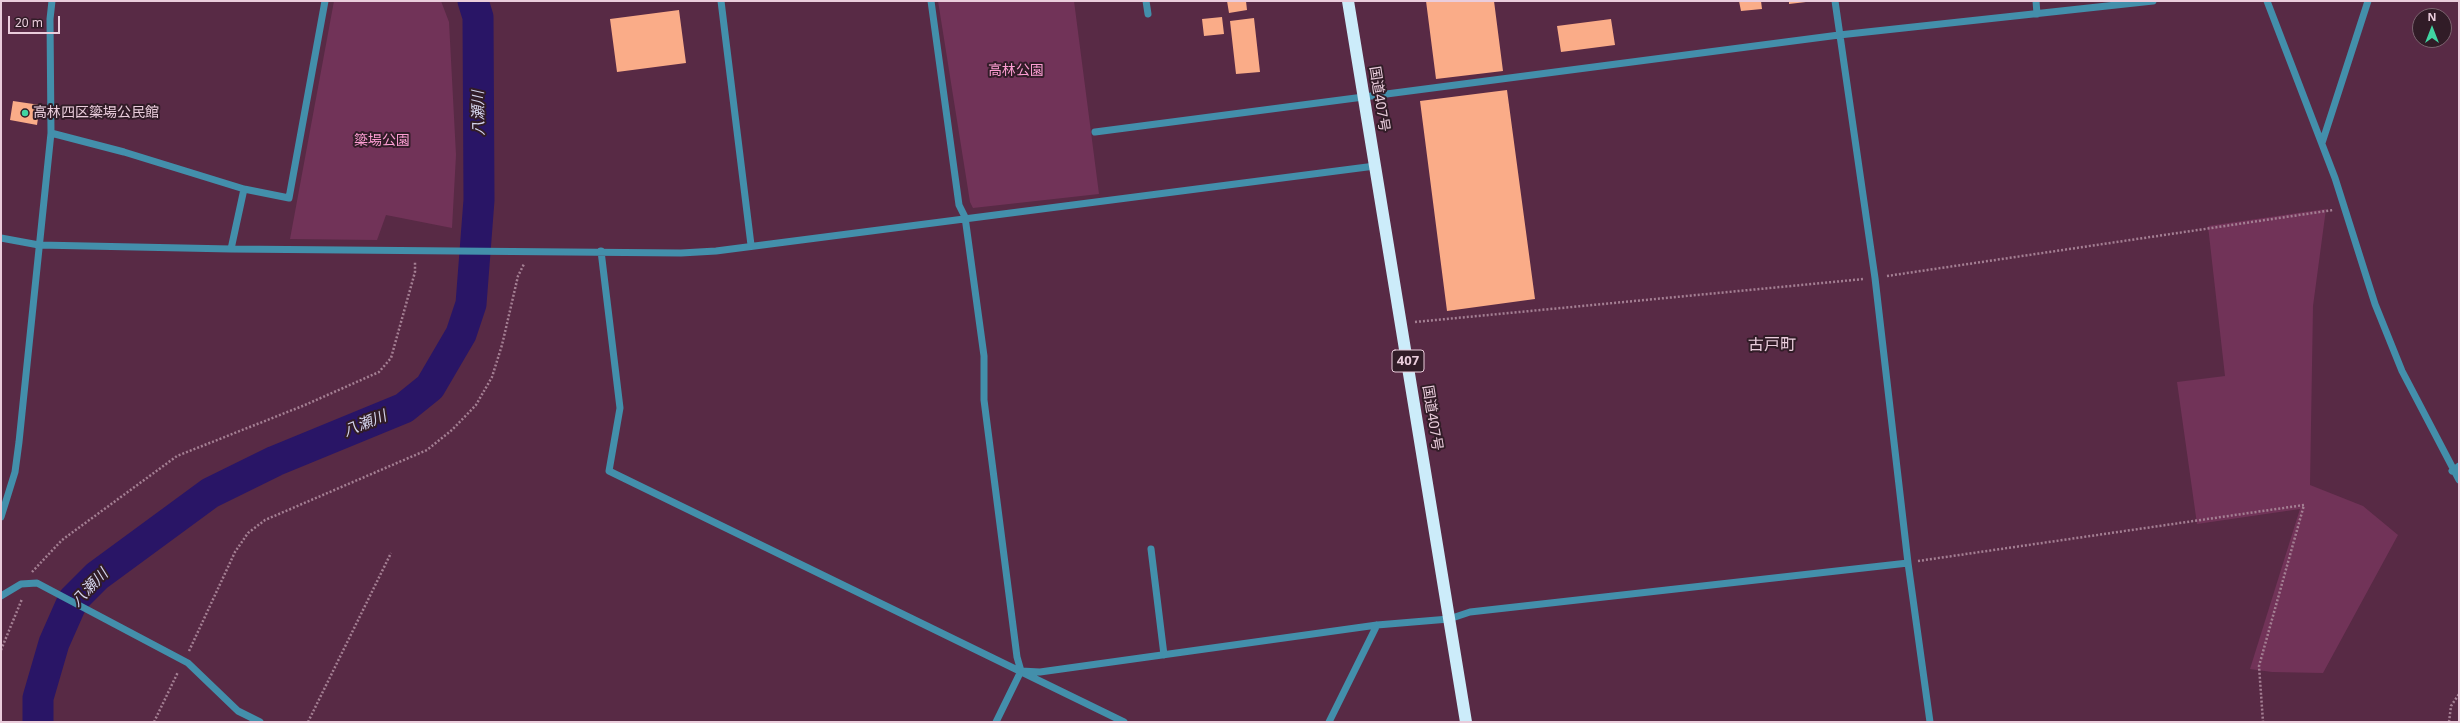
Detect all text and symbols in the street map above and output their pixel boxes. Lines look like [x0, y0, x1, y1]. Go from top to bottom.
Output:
scale bar [10, 8, 62, 34]
north arrow [2412, 8, 2452, 48]
text: N [2428, 9, 2436, 24]
text: 20 m [15, 14, 43, 31]
park label: 高林公園 [988, 63, 1044, 79]
street label: 国道407号 [1366, 65, 1392, 133]
water label: 八瀬川 [470, 90, 488, 136]
place label: 高林四区簗場公民館 [33, 105, 159, 121]
marker: 高林四区簗場公民館 [20, 108, 30, 118]
park label: 簗場公園 [354, 133, 410, 149]
district label: 古戸町 [1748, 335, 1796, 355]
road number: 407 [1392, 350, 1424, 372]
street label: 国道407号 [1419, 384, 1445, 452]
water label: 八瀬川 [341, 407, 389, 441]
water label: 八瀬川 [68, 566, 112, 610]

